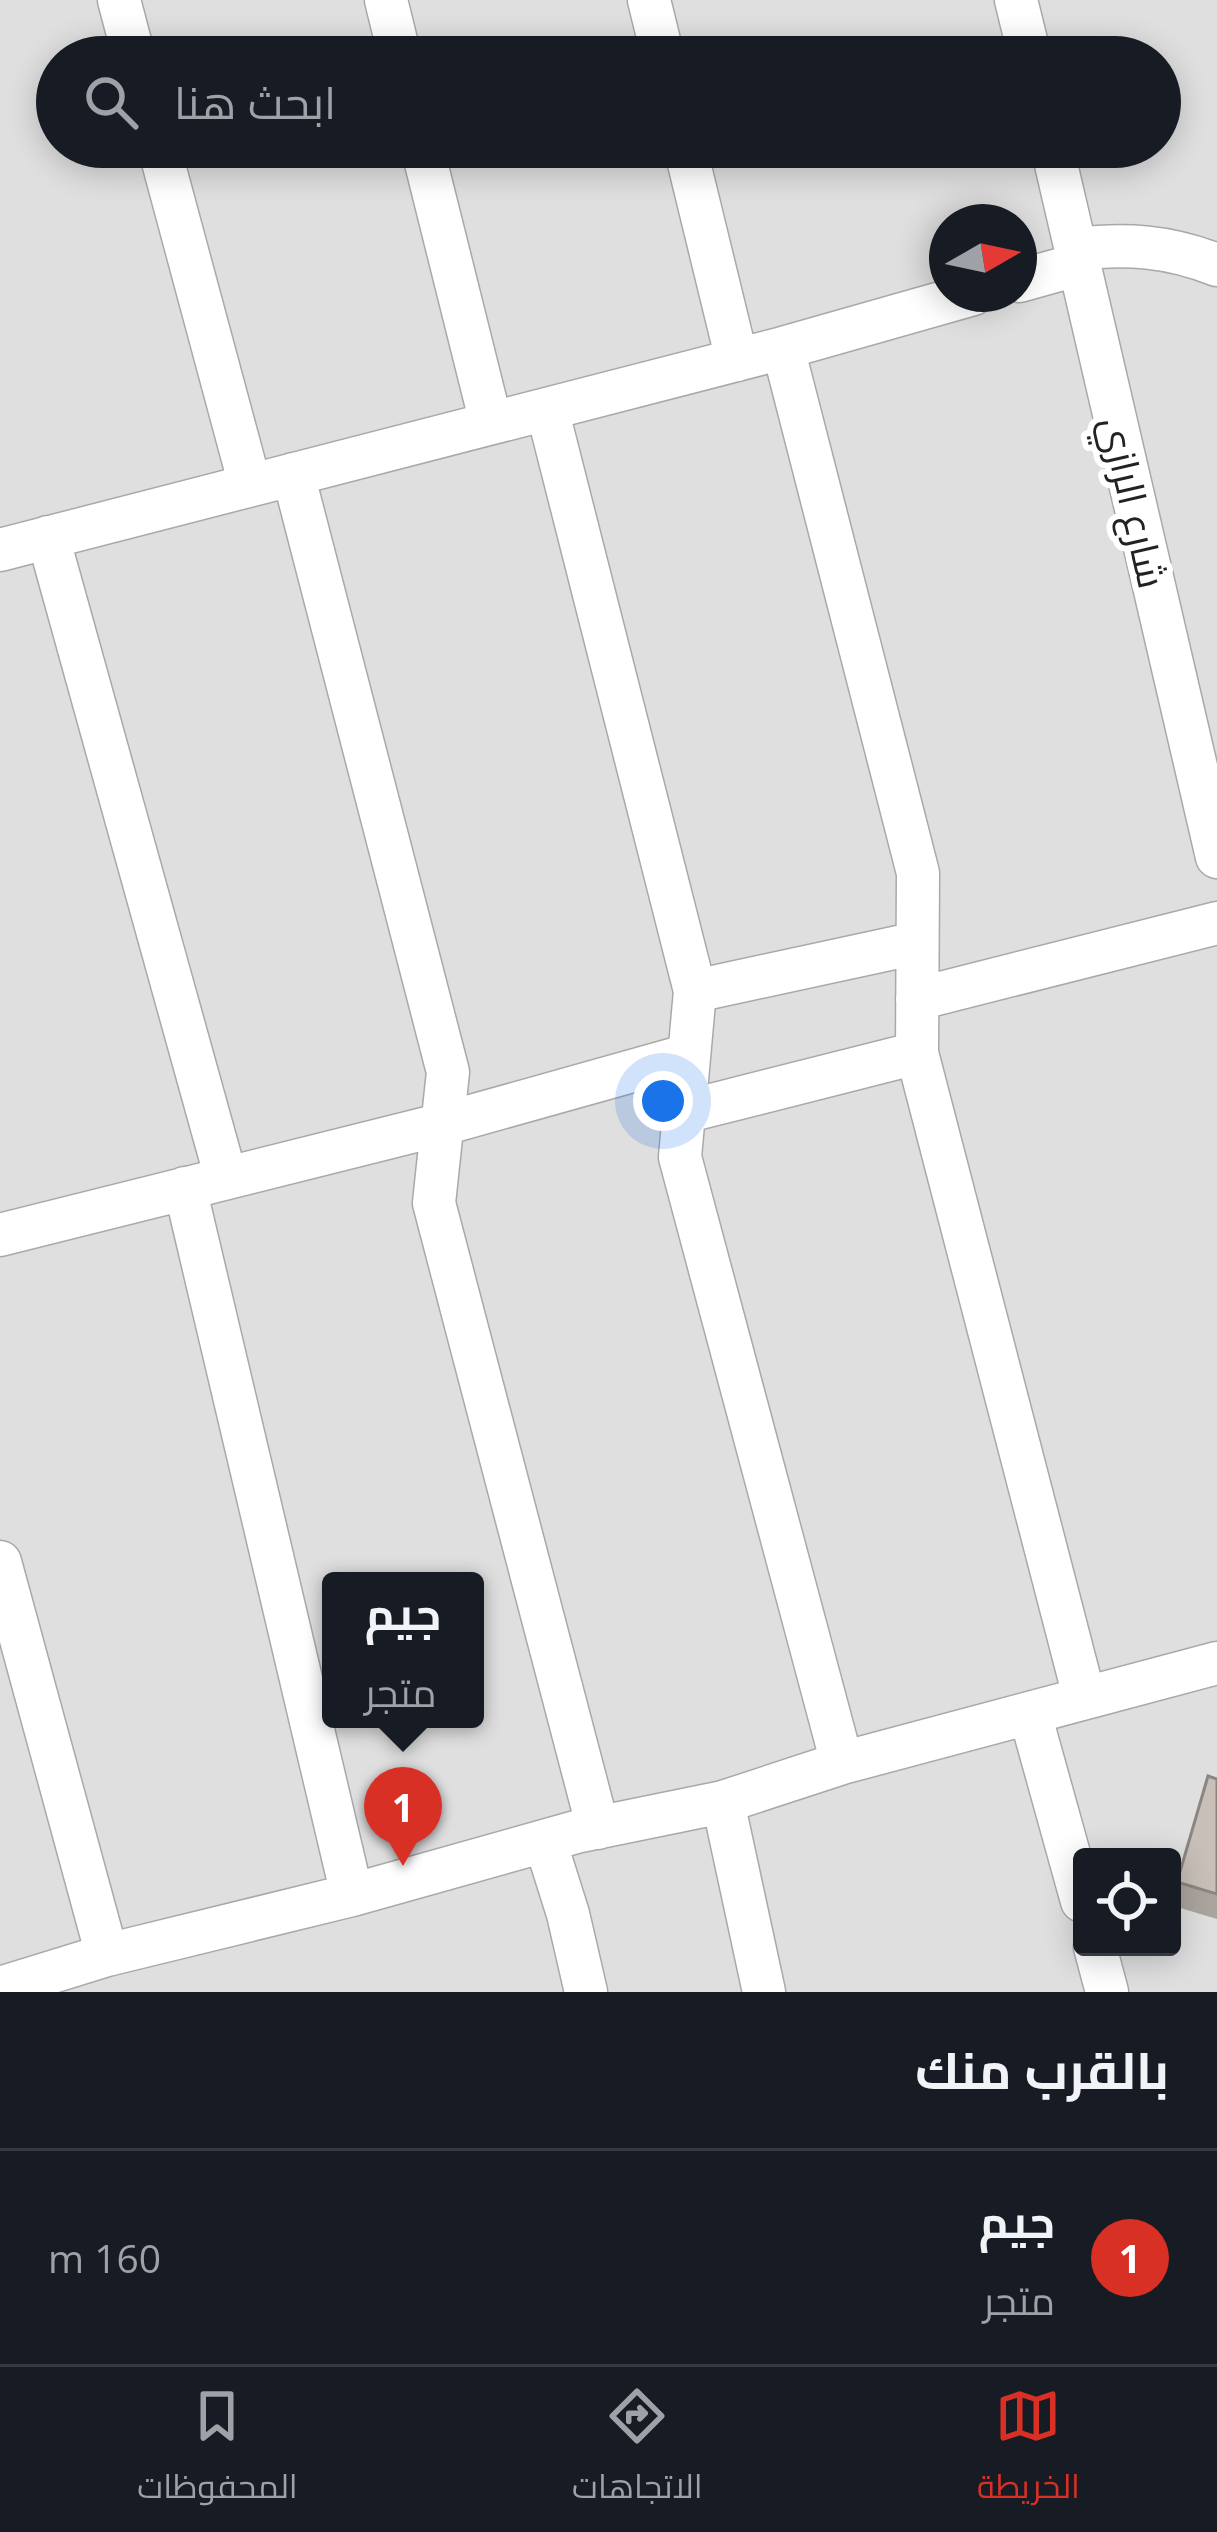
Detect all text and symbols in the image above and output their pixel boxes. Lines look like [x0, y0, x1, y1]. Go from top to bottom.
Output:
search box [36, 36, 1181, 168]
icon: search [78, 69, 144, 135]
text: ابحث هنا [174, 71, 336, 132]
north arrow [929, 204, 1037, 312]
street label: شارع الرازي [1084, 411, 1180, 594]
your location [633, 1071, 693, 1131]
popup [322, 1572, 484, 1728]
text: جيم [365, 1582, 441, 1643]
text: متجر [365, 1665, 437, 1718]
pin: 1 [364, 1767, 442, 1866]
map controls [1073, 1848, 1181, 1956]
button: locate [1073, 1848, 1181, 1956]
text: بالقرب منك [915, 2034, 1169, 2104]
text: جيم [979, 2190, 1055, 2251]
text: 160 m [48, 2231, 161, 2284]
text: 1 [1119, 2231, 1141, 2284]
text: متجر [983, 2273, 1055, 2326]
tab: المحفوظات [137, 2383, 298, 2517]
tab: الاتجاهات [572, 2383, 703, 2517]
tab: الخريطة [977, 2383, 1080, 2517]

